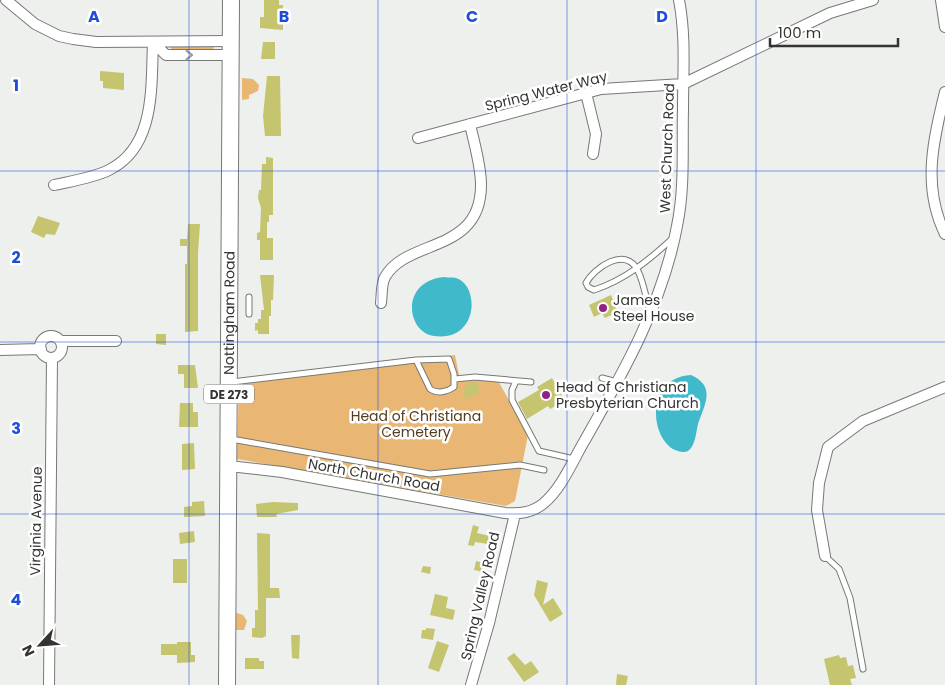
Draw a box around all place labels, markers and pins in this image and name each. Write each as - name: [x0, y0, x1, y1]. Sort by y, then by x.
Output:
- place label: James Steel House: [613, 290, 695, 326]
- marker: James Steel House: [597, 302, 609, 314]
- place label: Head of Christiana Presbyterian Church: [556, 377, 699, 413]
- marker: Head of Christiana Presbyterian Church: [540, 389, 552, 401]

